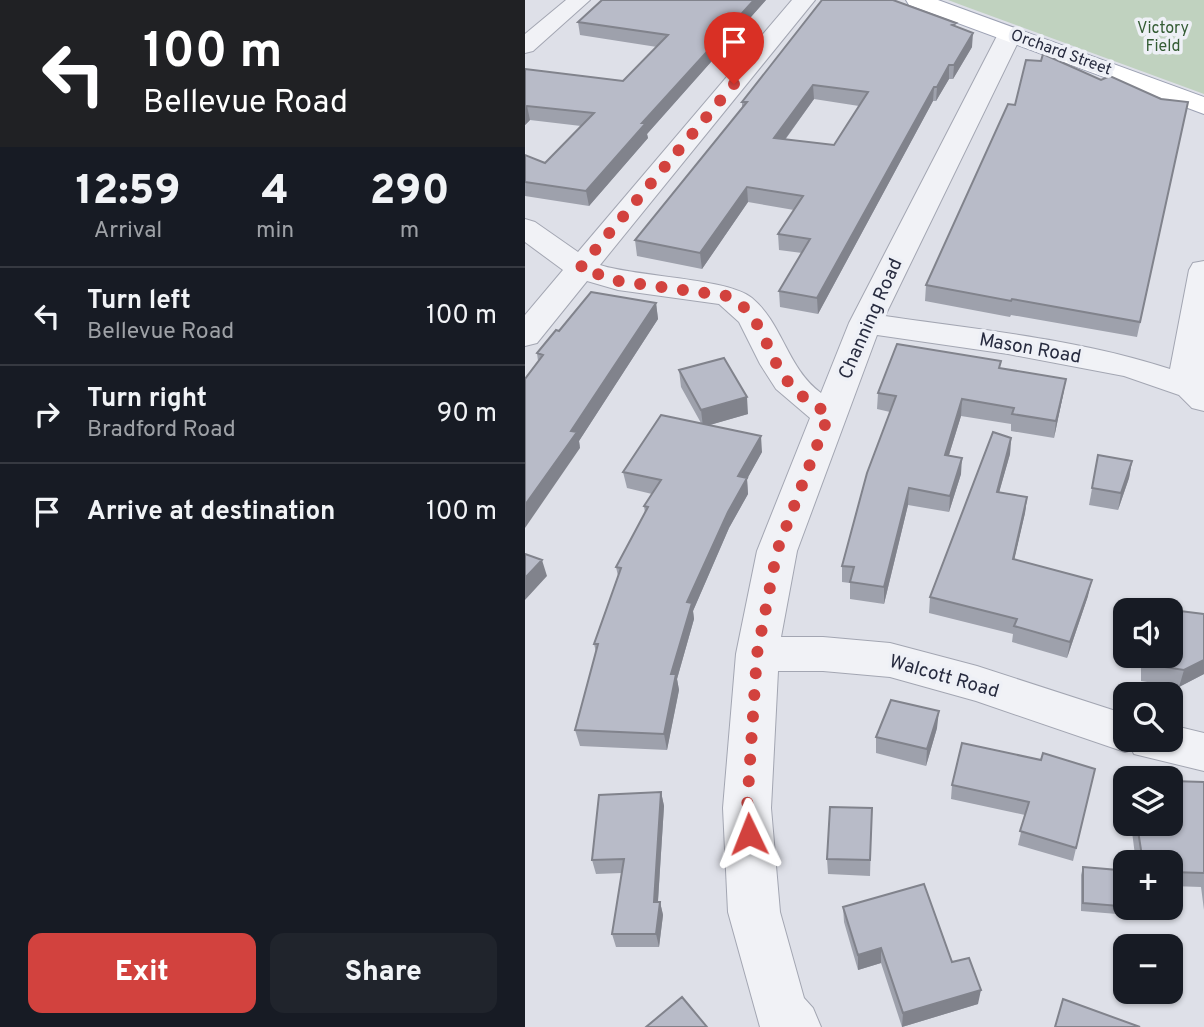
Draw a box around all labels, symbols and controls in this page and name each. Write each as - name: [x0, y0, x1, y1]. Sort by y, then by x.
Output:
- pin: [704, 12.0, 764, 84]
- park label: Victory Field: [1137, 19, 1189, 57]
- text: 100 m: [143, 23, 282, 85]
- icon: arrive: [715, 23, 753, 61]
- street label: Orchard Street: [1008, 25, 1114, 81]
- icon: left: [28, 28, 119, 119]
- text: Bellevue Road: [143, 84, 348, 124]
- text: 12:59: [75, 166, 180, 219]
- text: 4: [261, 166, 289, 219]
- text: 290: [370, 166, 450, 219]
- text: Arrival: [94, 217, 162, 246]
- text: min: [256, 217, 294, 246]
- text: m: [400, 217, 419, 246]
- street label: Channing Road: [834, 255, 908, 383]
- text: Turn left: [87, 285, 191, 318]
- icon: left: [28, 297, 66, 335]
- text: 100 m: [426, 300, 497, 333]
- text: Bellevue Road: [87, 318, 234, 347]
- street label: Mason Road: [977, 328, 1083, 370]
- text: Turn right: [87, 383, 207, 416]
- icon: right: [28, 395, 66, 433]
- text: 90 m: [437, 398, 497, 431]
- text: Bradford Road: [87, 416, 236, 445]
- icon: arrive: [28, 493, 66, 531]
- text: Arrive at destination: [87, 496, 335, 529]
- text: 100 m: [426, 496, 497, 529]
- map controls: [1113, 598, 1183, 1004]
- button: sound: [1113, 598, 1183, 668]
- street label: Walcott Road: [886, 650, 1002, 704]
- button: search: [1113, 682, 1183, 752]
- button: layers: [1113, 766, 1183, 836]
- position arrow: [712, 797, 786, 871]
- button: +: [1113, 850, 1183, 920]
- button: Exit: [28, 933, 256, 1013]
- button: Share: [270, 933, 497, 1013]
- button: −: [1113, 934, 1183, 1004]

